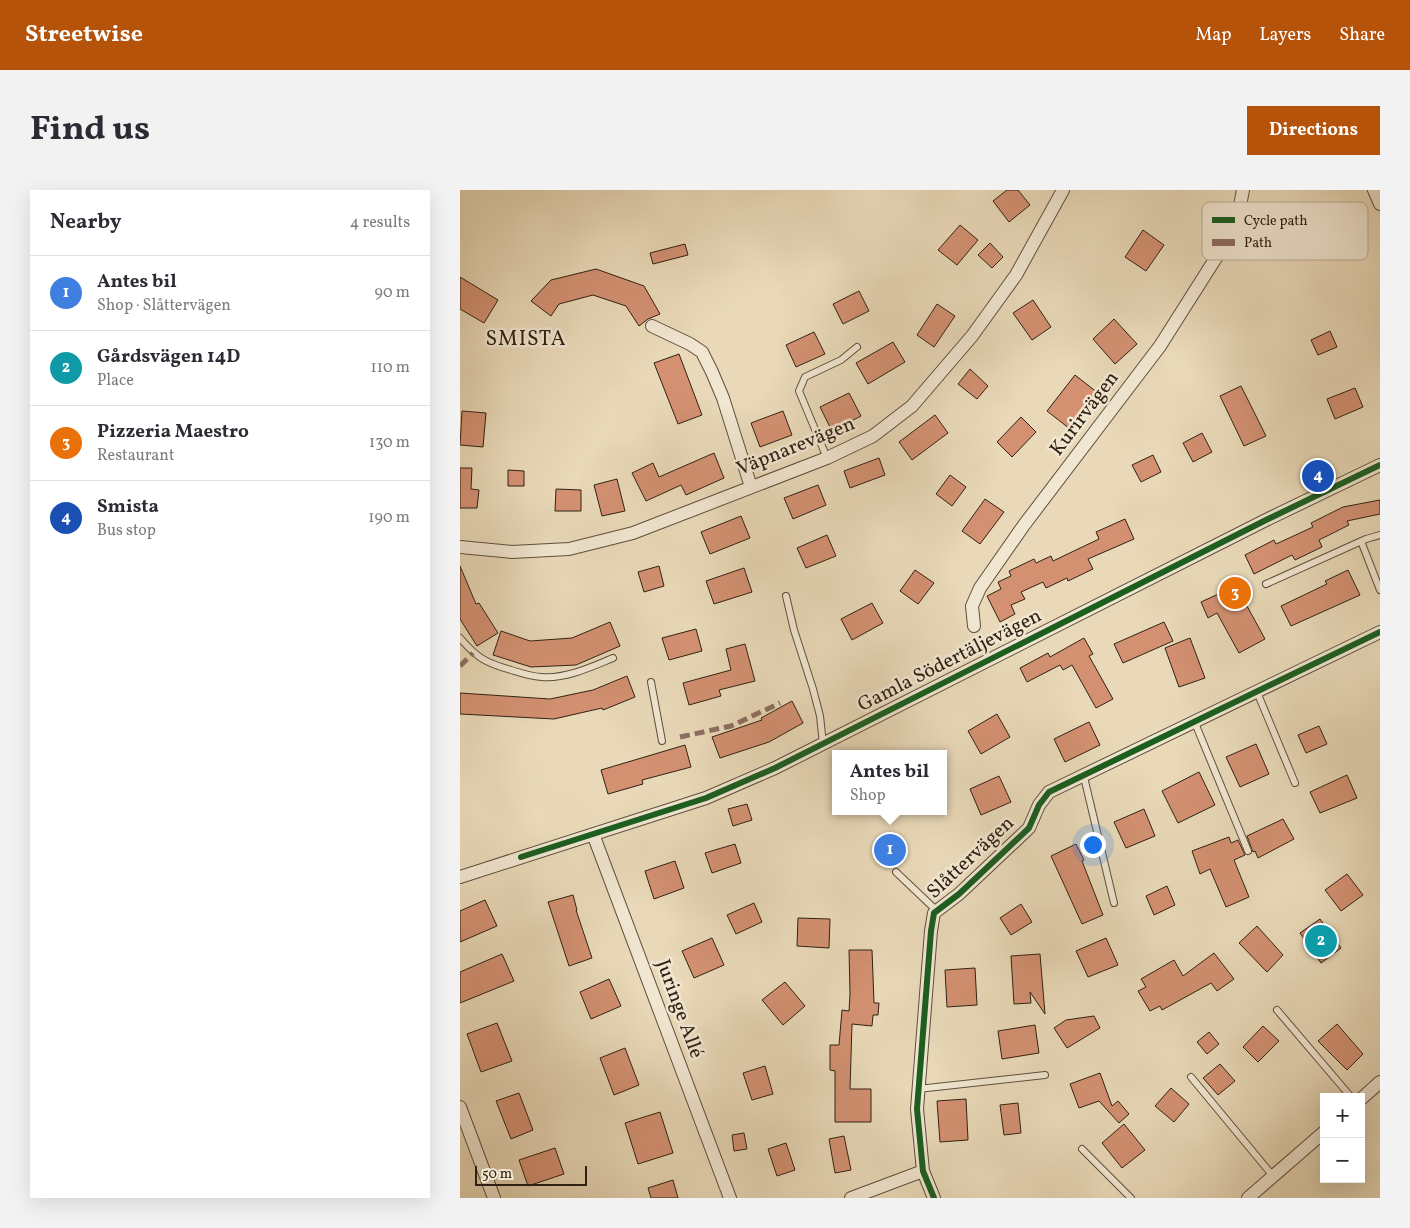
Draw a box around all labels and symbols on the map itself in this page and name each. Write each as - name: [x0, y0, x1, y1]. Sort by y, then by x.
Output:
- legend: [1202, 202, 1368, 260]
- text: Cycle path: [1244, 212, 1308, 231]
- text: Path: [1244, 234, 1272, 253]
- district label: SMISTA: [486, 325, 566, 354]
- street label: Kurirvägen: [1044, 366, 1126, 462]
- street label: Väpnarevägen: [733, 410, 859, 483]
- pin: 4: [1302, 457, 1334, 495]
- pin: 3: [1219, 574, 1251, 612]
- street label: Gamla Södertäljevägen: [853, 602, 1047, 720]
- street label: Slåttervägen: [921, 810, 1021, 906]
- pin: 1: [874, 831, 906, 869]
- your location: [1080, 832, 1106, 858]
- pin: 2: [1305, 922, 1337, 960]
- street label: Juringe Allé: [648, 956, 710, 1062]
- scale bar: [475, 1163, 588, 1186]

